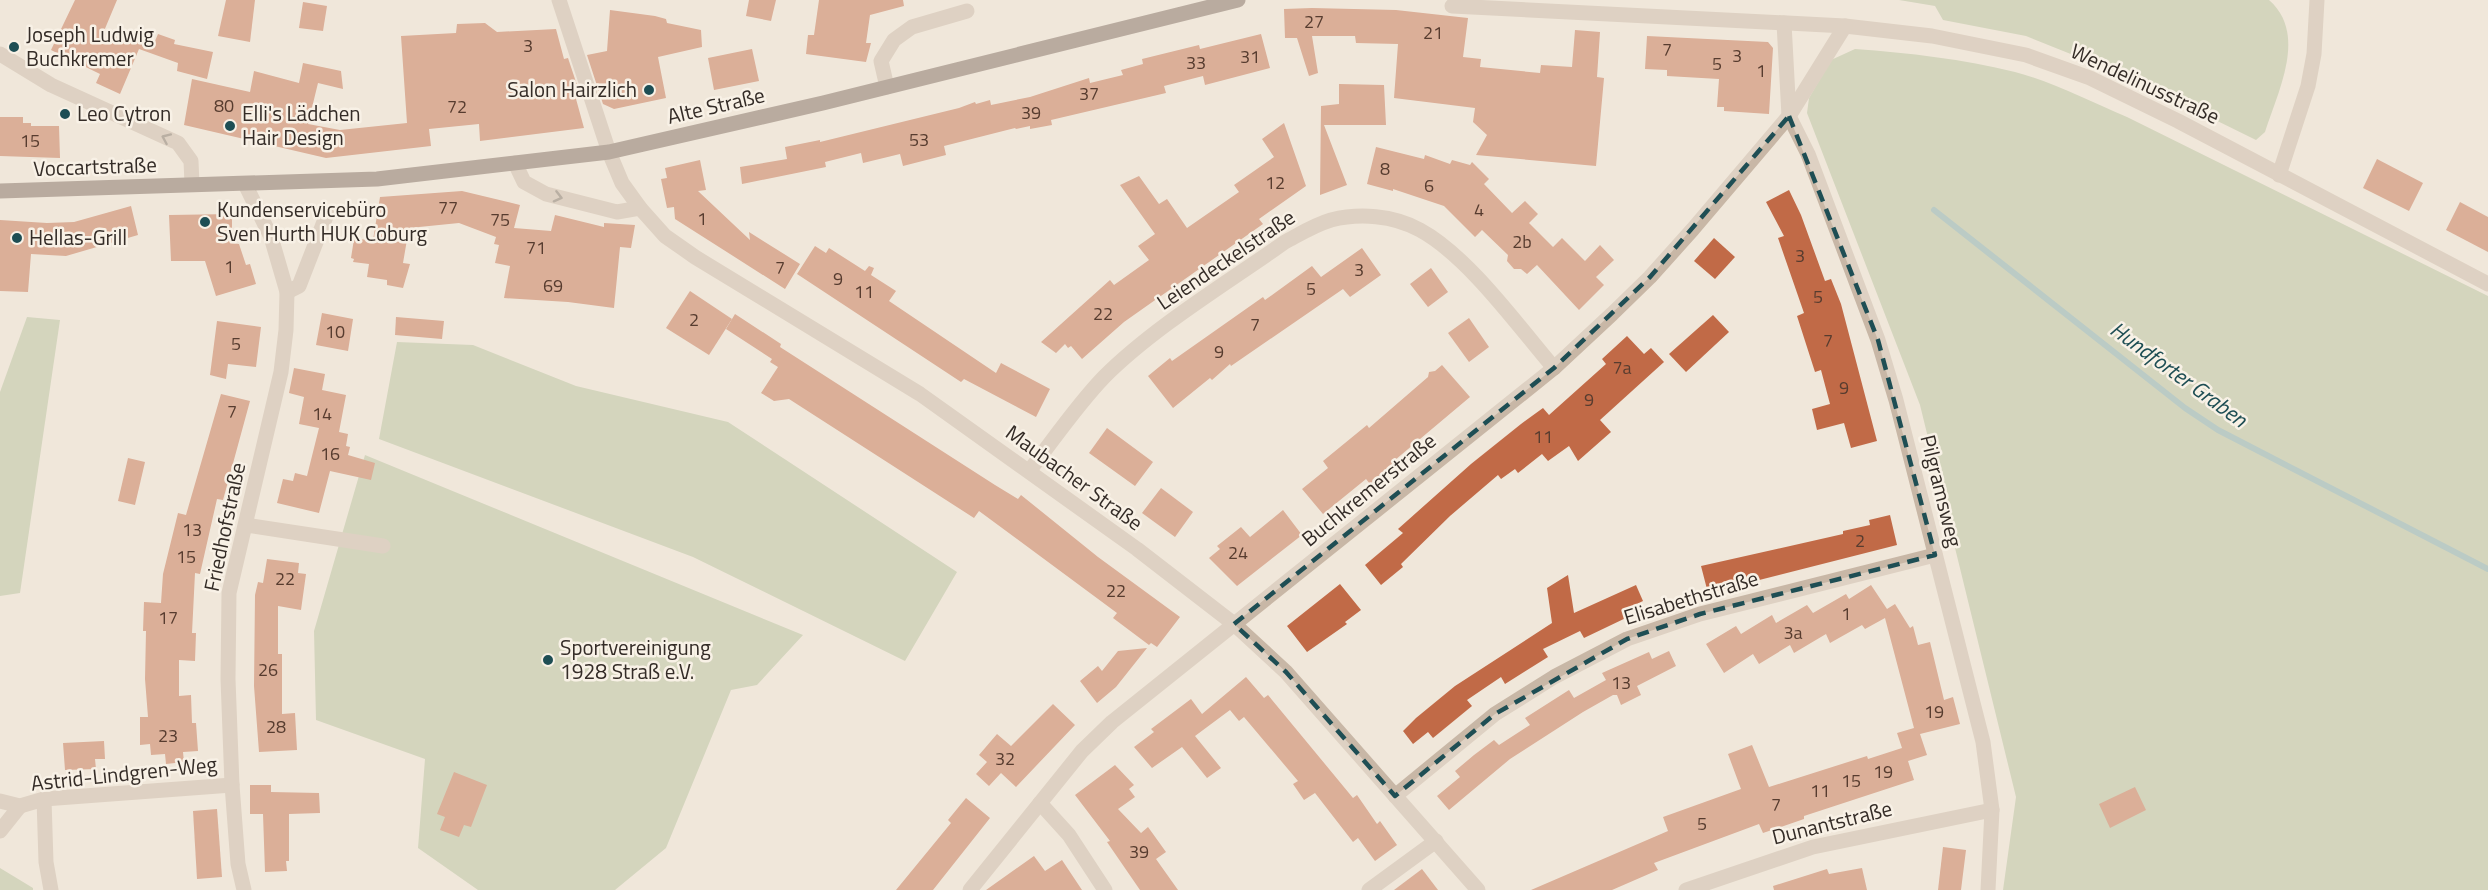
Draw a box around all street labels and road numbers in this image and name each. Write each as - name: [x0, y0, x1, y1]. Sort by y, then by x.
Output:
- street label: Wendelinusstraße: [2066, 35, 2225, 132]
- street label: Alte Straße: [664, 78, 768, 132]
- street label: Voccartstraße: [33, 148, 157, 184]
- street label: Leiendeckelstraße: [1150, 201, 1301, 317]
- street label: Maubacher Straße: [999, 416, 1150, 538]
- street label: Buchkremerstraße: [1294, 425, 1443, 554]
- street label: Pilgramsweg: [1913, 431, 1971, 551]
- street label: Friedhofstraße: [195, 459, 253, 594]
- street label: Elisabethstraße: [1619, 561, 1762, 633]
- street label: Astrid-Lindgren-Weg: [29, 747, 219, 799]
- street label: Dunantstraße: [1768, 792, 1895, 852]

